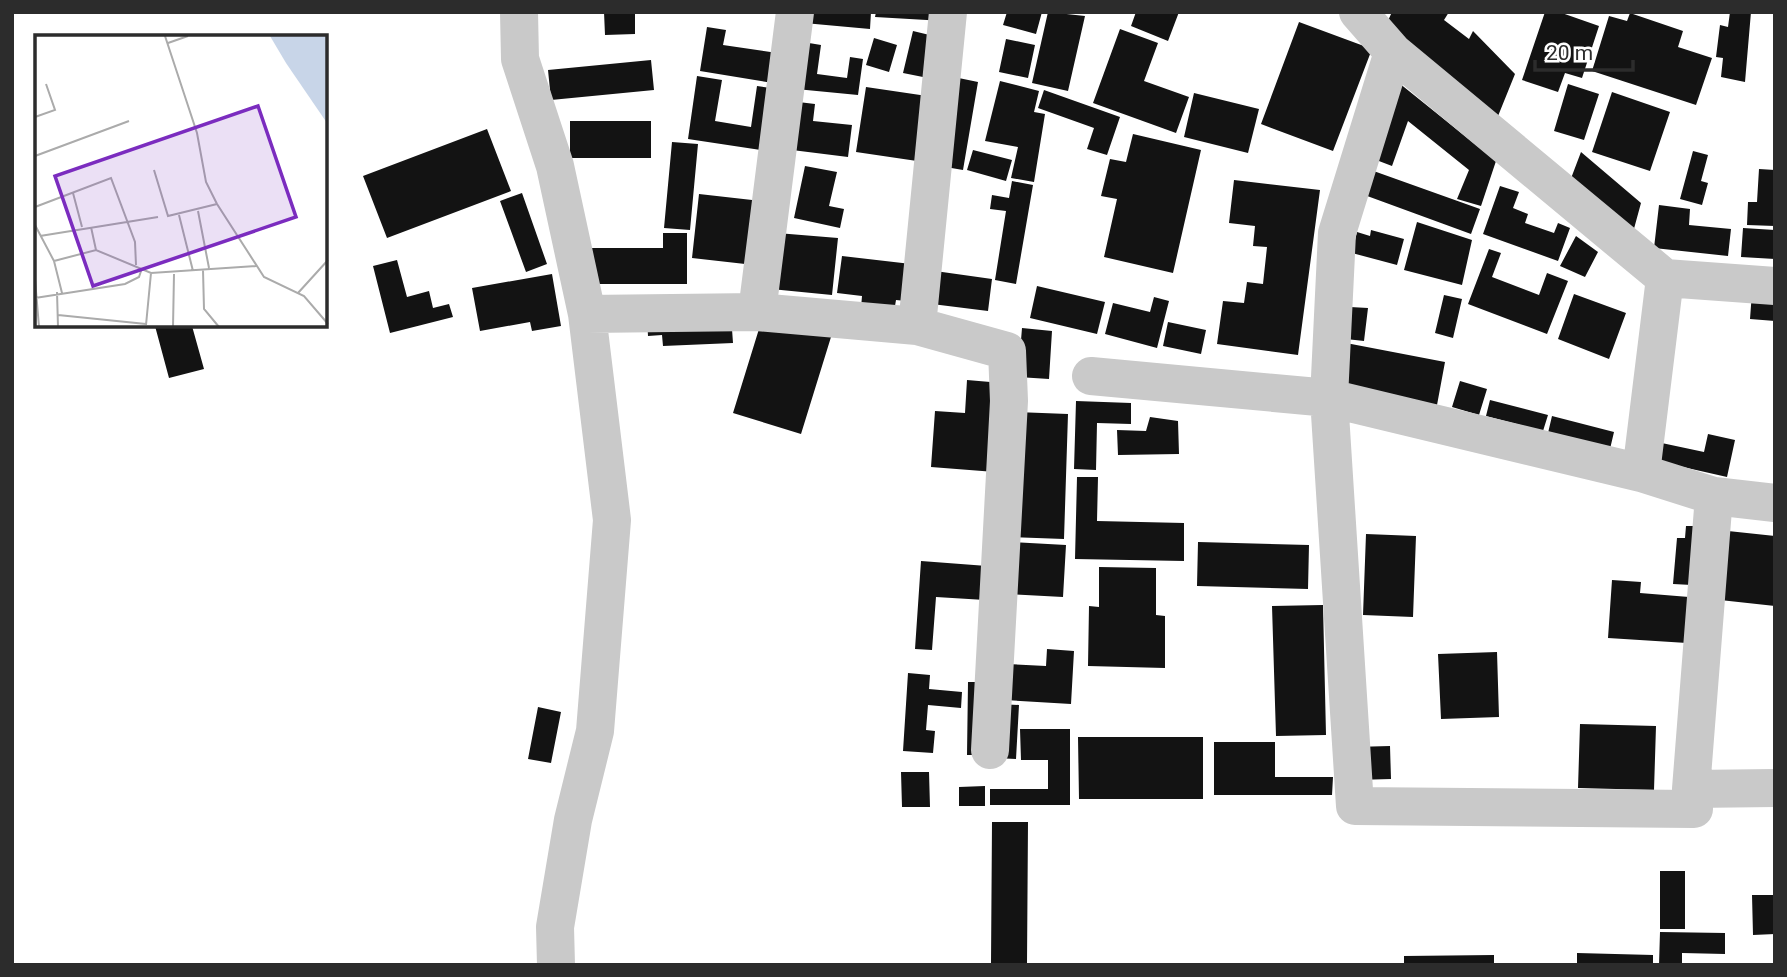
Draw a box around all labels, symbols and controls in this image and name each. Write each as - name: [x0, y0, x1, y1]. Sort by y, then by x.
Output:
- scale bar: [1535, 28, 1633, 72]
- inset map: [35, 35, 327, 327]
- text: 20 m: [1546, 41, 1593, 65]

